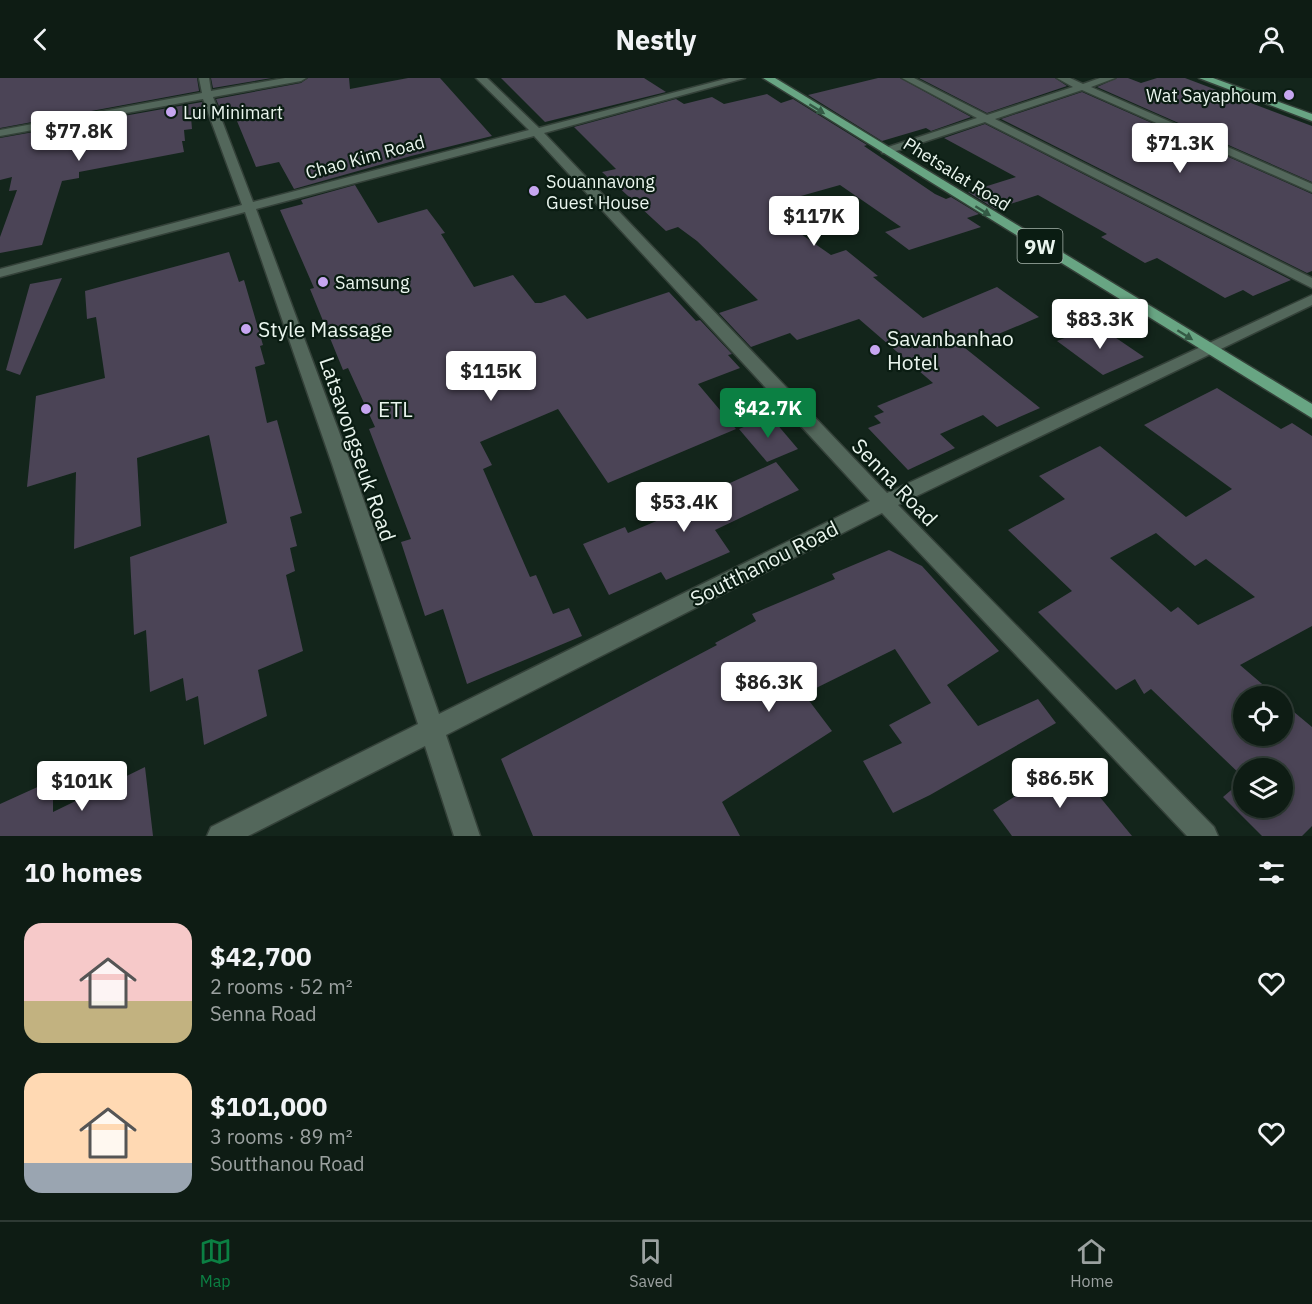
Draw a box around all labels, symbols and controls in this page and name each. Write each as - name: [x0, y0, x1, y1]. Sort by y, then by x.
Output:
- text: Nestly: [616, 22, 696, 57]
- icon: back: [24, 23, 57, 56]
- icon: person: [1255, 23, 1288, 56]
- place label: Wat Sayaphoum: [1146, 84, 1277, 107]
- marker: Wat Sayaphoum: [1282, 88, 1296, 102]
- place label: Lui Minimart: [183, 101, 283, 124]
- one-way arrow: [809, 103, 825, 114]
- marker: Lui Minimart: [164, 105, 178, 119]
- pin: $77.8K: [30, 111, 128, 162]
- text: $77.8K: [45, 117, 113, 144]
- pin: $71.3K: [1131, 123, 1229, 174]
- text: $71.3K: [1146, 129, 1214, 156]
- street label: Chao Kim Road: [303, 130, 427, 184]
- street label: Phetsalat Road: [899, 132, 1015, 216]
- place label: Souannavong Guest House: [546, 170, 655, 214]
- marker: Souannavong Guest House: [527, 184, 541, 198]
- pin: $117K: [772, 196, 856, 247]
- text: $117K: [783, 202, 845, 229]
- one-way arrow: [975, 206, 991, 217]
- road number: 9W: [1018, 229, 1062, 263]
- place label: Samsung: [335, 271, 410, 294]
- marker: Samsung: [316, 275, 330, 289]
- pin: $83.3K: [1051, 299, 1149, 350]
- text: $83.3K: [1066, 305, 1134, 332]
- place label: Style Massage: [258, 315, 393, 343]
- marker: Style Massage: [239, 322, 253, 336]
- place label: Savanbanhao Hotel: [887, 324, 1014, 376]
- one-way arrow: [1177, 330, 1193, 341]
- marker: Savanbanhao Hotel: [868, 343, 882, 357]
- pin: $115K: [449, 351, 533, 402]
- street label: Latsavongseuk Road: [313, 353, 403, 545]
- text: $115K: [460, 357, 522, 384]
- pin: $42.7K: [719, 388, 817, 439]
- text: $42.7K: [734, 394, 802, 421]
- place label: ETL: [378, 395, 413, 423]
- marker: ETL: [359, 402, 373, 416]
- street label: Senna Road: [846, 432, 944, 532]
- pin: $53.4K: [635, 482, 733, 533]
- text: $53.4K: [650, 488, 718, 515]
- street label: Soutthanou Road: [685, 514, 843, 612]
- pin: $86.3K: [720, 662, 818, 713]
- text: $86.3K: [735, 668, 803, 695]
- map controls: [1233, 686, 1293, 818]
- button: locate: [1233, 686, 1293, 746]
- pin: $86.5K: [1011, 758, 1109, 809]
- button: layers: [1233, 758, 1293, 818]
- pin: $101K: [40, 761, 124, 812]
- text: $86.5K: [1026, 764, 1094, 791]
- text: $101K: [51, 767, 113, 794]
- text: 10 homes: [24, 855, 142, 889]
- icon: filters: [1255, 856, 1288, 889]
- text: $42,700: [210, 939, 312, 973]
- icon: home: [72, 947, 144, 1019]
- icon: heart: [1255, 967, 1288, 1000]
- text: 2 rooms · 52 m²: [210, 973, 353, 1000]
- text: Senna Road: [210, 1000, 317, 1027]
- text: $101,000: [210, 1089, 327, 1123]
- icon: home: [72, 1097, 144, 1169]
- icon: heart: [1255, 1117, 1288, 1150]
- text: 3 rooms · 89 m²: [210, 1123, 353, 1150]
- text: Soutthanou Road: [210, 1150, 365, 1177]
- tab: Map: [199, 1235, 232, 1291]
- tab: Saved: [629, 1235, 673, 1291]
- tab: Home: [1070, 1235, 1113, 1291]

